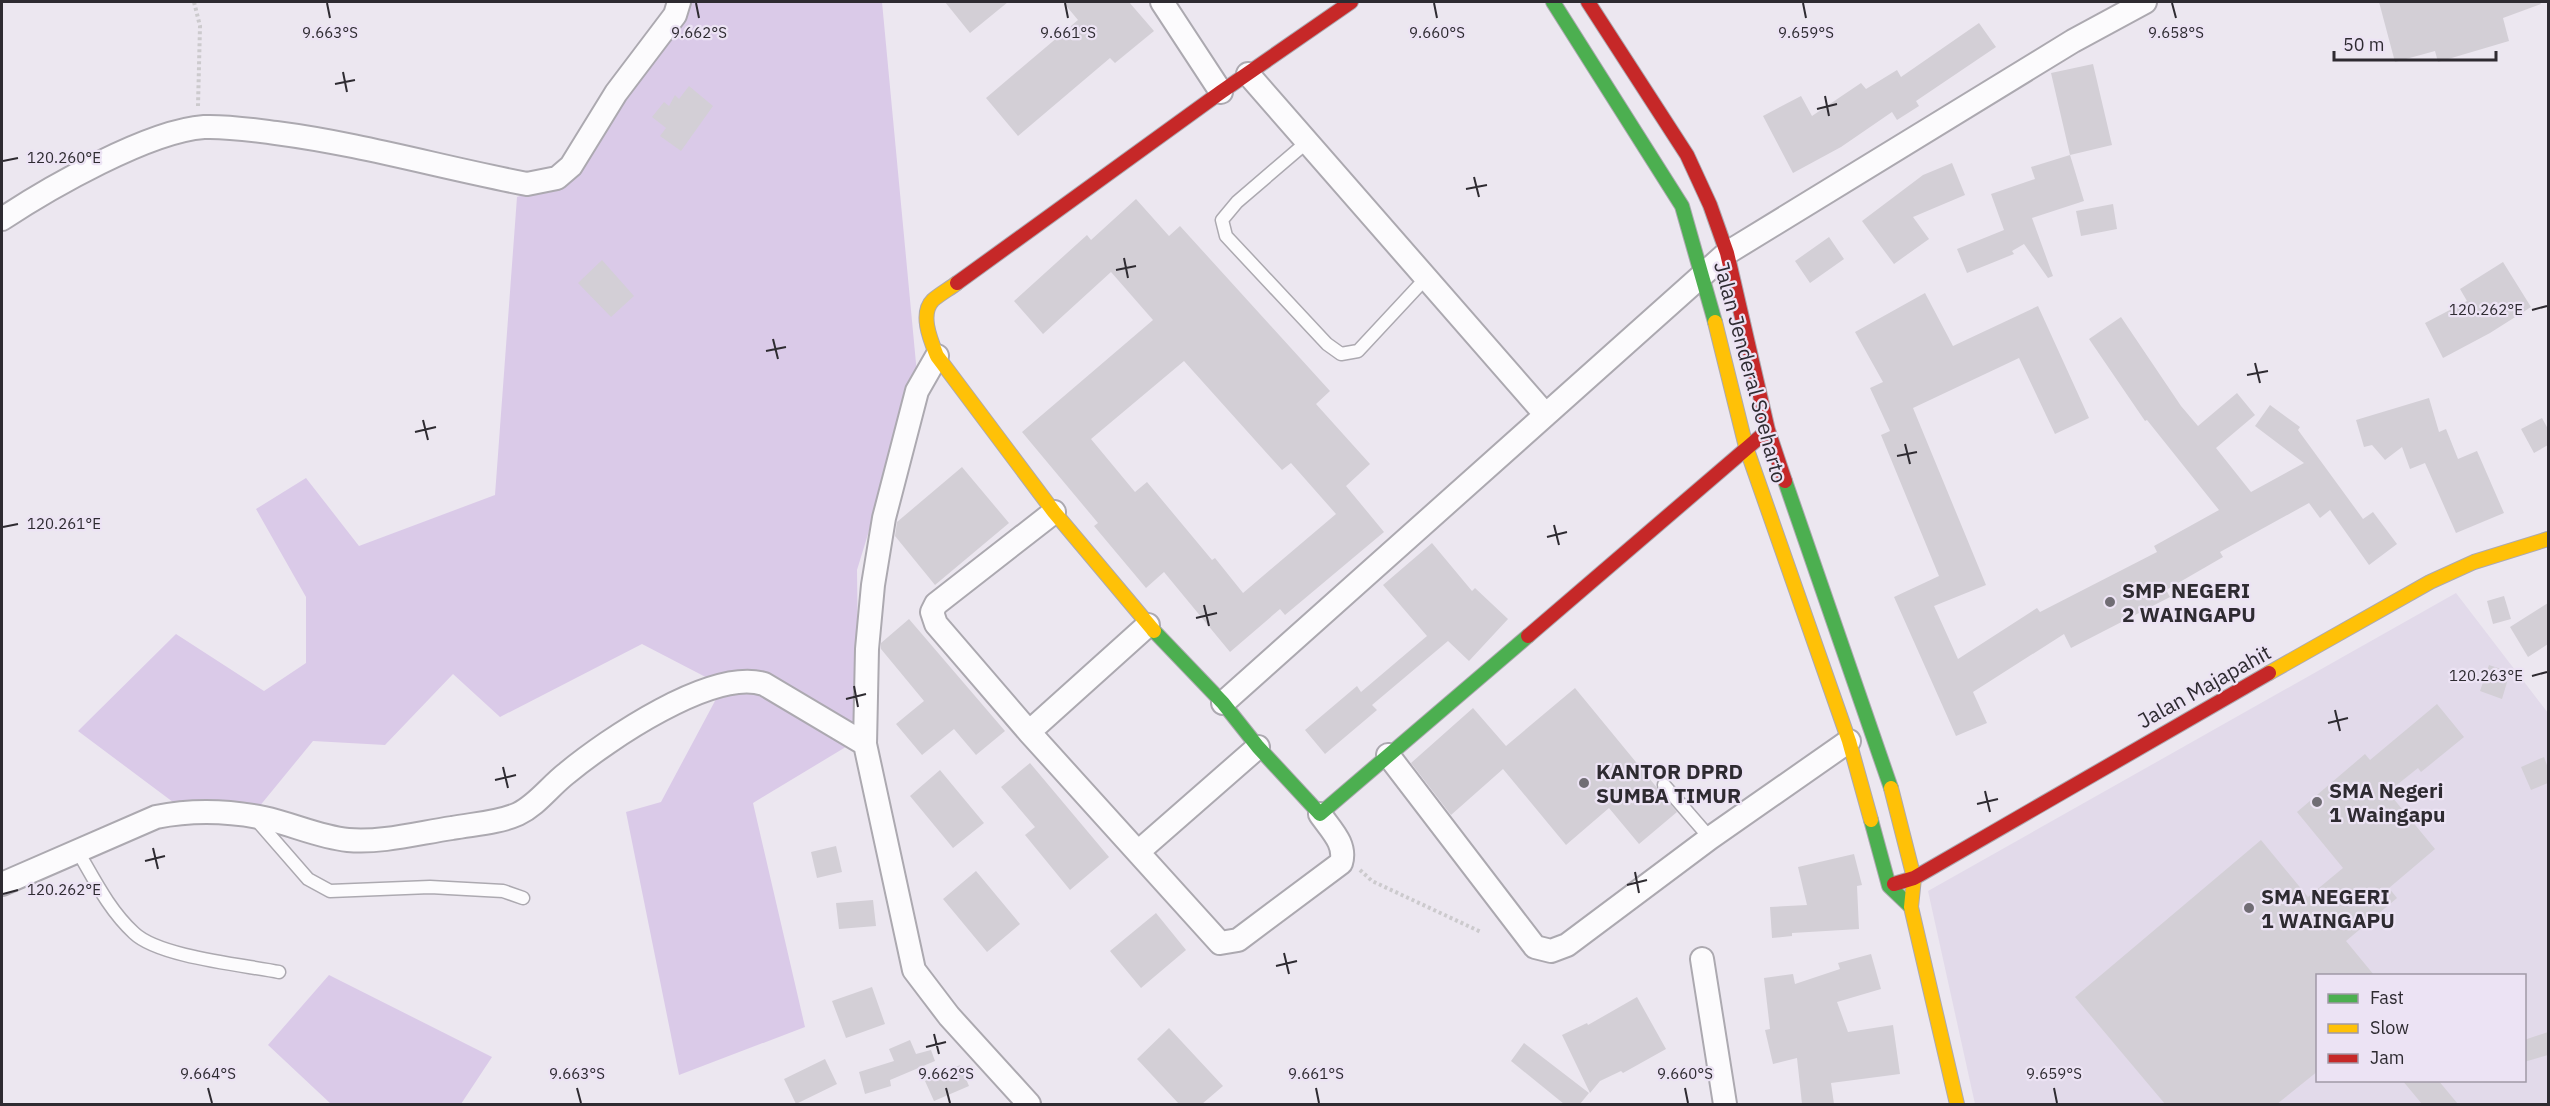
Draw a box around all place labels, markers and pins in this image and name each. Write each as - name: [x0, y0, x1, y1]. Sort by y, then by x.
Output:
- place label: SMP NEGERI 2 WAINGAPU: [2122, 576, 2256, 628]
- marker: SMP NEGERI 2 WAINGAPU: [2103, 595, 2117, 609]
- place label: KANTOR DPRD SUMBA TIMUR: [1596, 757, 1743, 809]
- marker: KANTOR DPRD SUMBA TIMUR: [1577, 776, 1591, 790]
- place label: SMA Negeri 1 Waingapu: [2329, 776, 2446, 828]
- marker: SMA Negeri 1 Waingapu: [2310, 795, 2324, 809]
- place label: SMA NEGERI 1 WAINGAPU: [2261, 882, 2395, 934]
- marker: SMA NEGERI 1 WAINGAPU: [2242, 901, 2256, 915]

